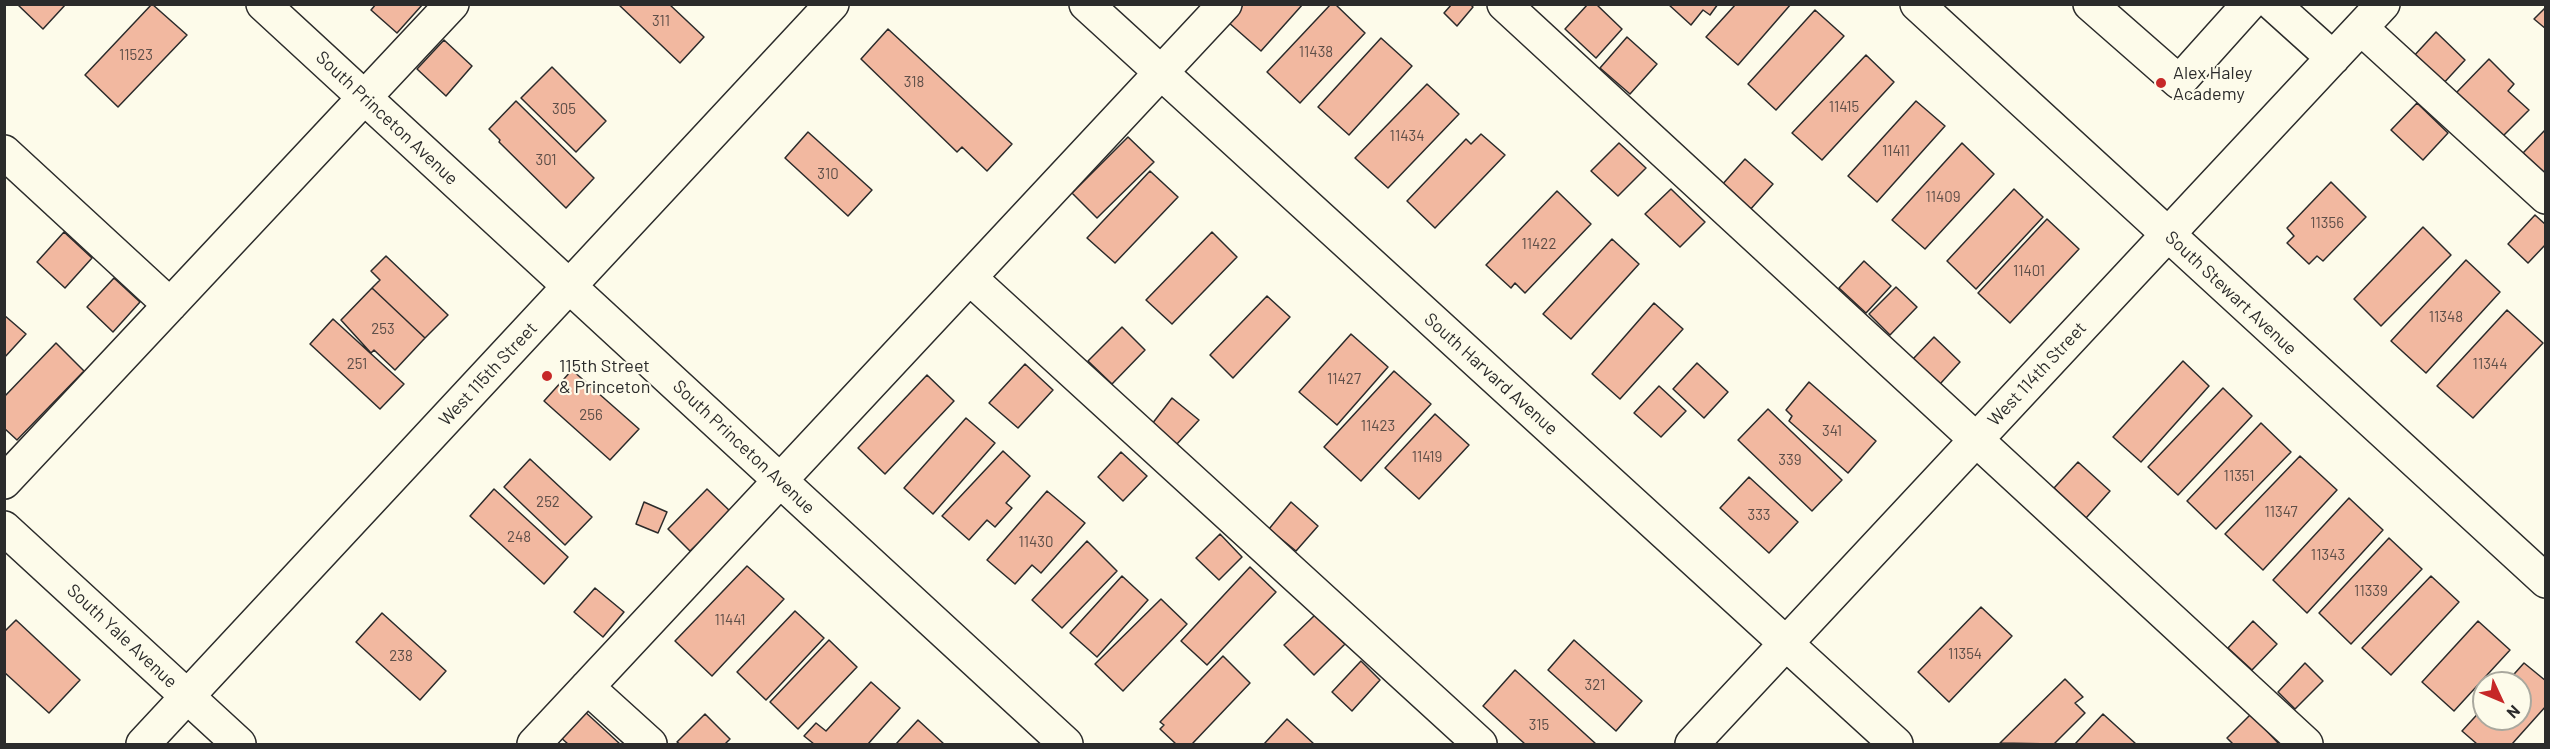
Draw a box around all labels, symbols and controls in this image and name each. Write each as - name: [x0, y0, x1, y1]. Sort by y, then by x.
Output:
- house number: 311: [652, 12, 670, 30]
- house number: 11438: [1299, 43, 1333, 61]
- house number: 11523: [119, 46, 153, 64]
- street label: South Princeton Avenue: [311, 46, 463, 190]
- place label: Alex Haley Academy: [2173, 62, 2252, 104]
- house number: 318: [904, 73, 924, 91]
- marker: Alex Haley Academy: [2154, 76, 2168, 90]
- house number: 11415: [1829, 98, 1859, 116]
- house number: 305: [552, 100, 576, 118]
- house number: 11434: [1390, 127, 1424, 145]
- house number: 11411: [1882, 142, 1910, 160]
- house number: 301: [535, 151, 557, 169]
- house number: 310: [817, 165, 839, 183]
- house number: 11409: [1925, 188, 1961, 206]
- house number: 11356: [2310, 214, 2344, 232]
- street label: South Stewart Avenue: [2161, 226, 2301, 360]
- house number: 11422: [1522, 235, 1556, 253]
- house number: 11401: [2013, 262, 2045, 280]
- street label: South Harvard Avenue: [1420, 308, 1562, 440]
- house number: 11348: [2429, 308, 2463, 326]
- street label: West 114th Street: [1983, 317, 2091, 431]
- street label: West 115th Street: [434, 318, 542, 430]
- house number: 253: [371, 320, 395, 338]
- house number: 251: [347, 355, 367, 373]
- place label: 115th Street & Princeton: [559, 355, 650, 398]
- house number: 11344: [2473, 355, 2507, 373]
- marker: 115th Street & Princeton: [540, 369, 554, 383]
- house number: 11427: [1327, 370, 1361, 388]
- street label: South Princeton Avenue: [668, 375, 820, 519]
- house number: 256: [579, 406, 603, 424]
- house number: 11423: [1361, 417, 1395, 435]
- house number: 341: [1822, 422, 1842, 440]
- house number: 11419: [1412, 448, 1442, 466]
- house number: 339: [1778, 451, 1802, 469]
- house number: 11351: [2224, 467, 2254, 485]
- house number: 252: [536, 493, 560, 511]
- house number: 11347: [2264, 503, 2298, 521]
- house number: 333: [1747, 506, 1771, 524]
- house number: 248: [507, 528, 531, 546]
- house number: 11430: [1018, 533, 1054, 551]
- house number: 11343: [2311, 546, 2345, 564]
- street label: South Yale Avenue: [62, 579, 182, 693]
- house number: 11339: [2354, 582, 2388, 600]
- house number: 11441: [715, 611, 745, 629]
- house number: 11354: [1948, 645, 1982, 663]
- house number: 238: [389, 647, 413, 665]
- north arrow: [2472, 671, 2532, 731]
- house number: 321: [1585, 676, 1605, 694]
- text: N: [2503, 702, 2524, 723]
- house number: 315: [1529, 716, 1549, 734]

